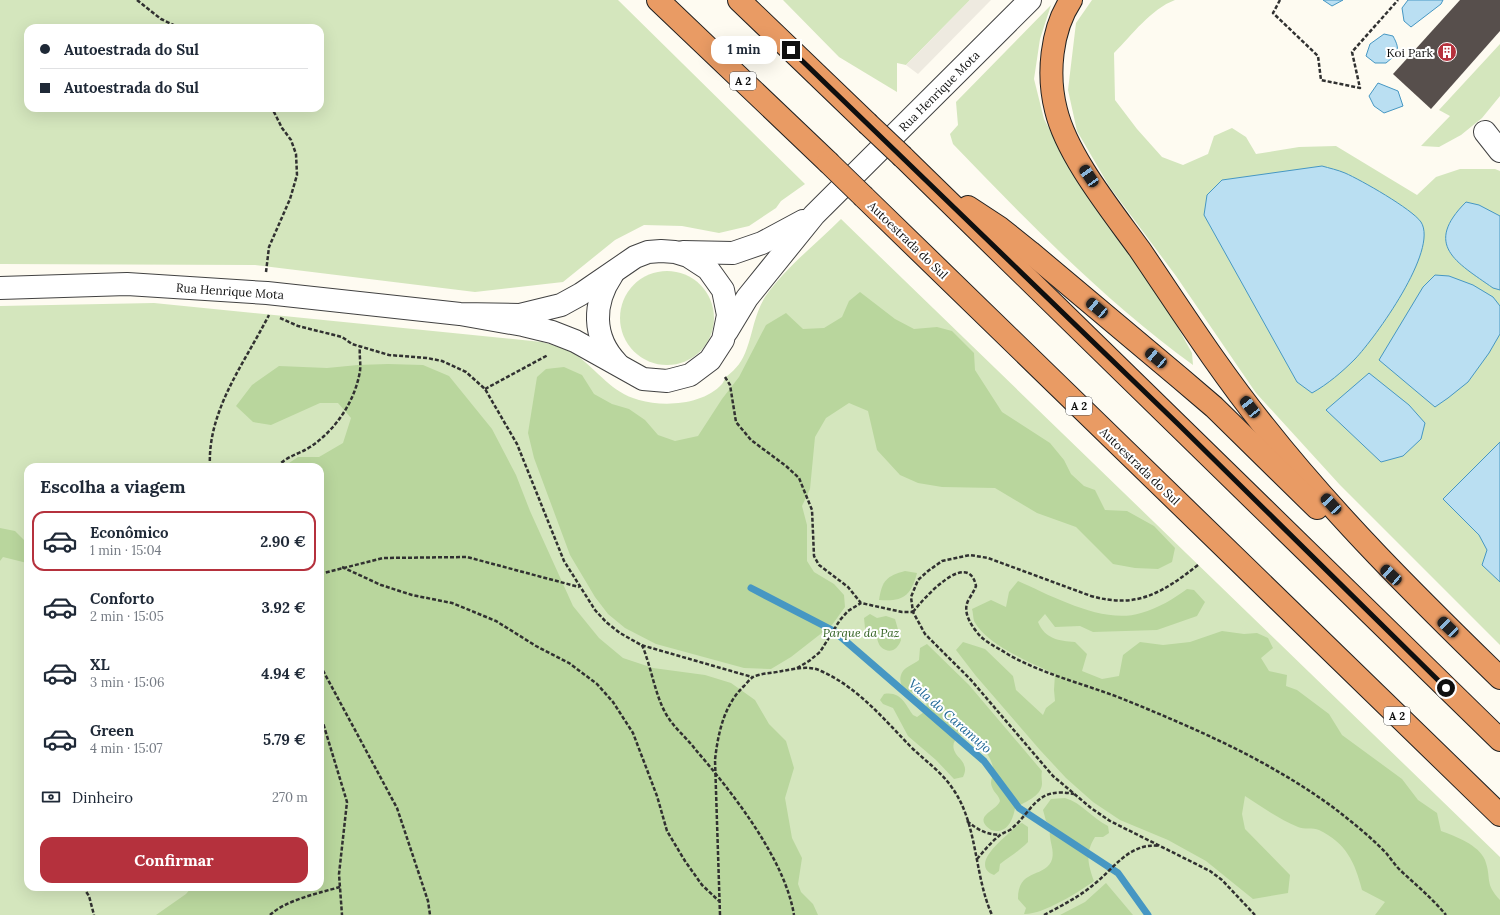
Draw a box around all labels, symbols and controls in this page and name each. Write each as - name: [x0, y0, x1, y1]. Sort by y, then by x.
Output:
- callout: 1 min: [711, 36, 777, 64]
- text: Autoestrada do Sul: [64, 40, 199, 59]
- text: 1 min: [727, 41, 761, 58]
- route end: [782, 41, 800, 59]
- building icon: Koi Park: [1436, 41, 1458, 63]
- place label: Koi Park: [1386, 45, 1434, 60]
- street label: Rua Henrique Mota: [896, 48, 982, 134]
- road number: A 2: [730, 72, 756, 90]
- text: Autoestrada do Sul: [64, 78, 199, 97]
- car: [1077, 163, 1101, 189]
- street label: Autoestrada do Sul: [864, 197, 951, 282]
- street label: Rua Henrique Mota: [176, 280, 284, 302]
- car: [1084, 296, 1110, 320]
- car: [1143, 346, 1169, 370]
- car: [1238, 394, 1262, 420]
- road number: A 2: [1066, 397, 1092, 415]
- street label: Autoestrada do Sul: [1096, 423, 1183, 508]
- text: Escolha a viagem: [40, 475, 186, 498]
- car: [1318, 491, 1344, 517]
- icon: car: [42, 523, 78, 559]
- text: Econômico: [90, 523, 169, 542]
- text: 2.90 €: [260, 532, 306, 551]
- text: 1 min · 15:04: [90, 542, 162, 559]
- car: [1378, 563, 1404, 587]
- icon: car: [42, 589, 78, 625]
- text: Conforto: [90, 589, 154, 608]
- text: 3.92 €: [261, 598, 306, 617]
- text: 2 min · 15:05: [90, 608, 164, 625]
- car: [1435, 614, 1461, 640]
- park label: Parque da Paz: [823, 625, 900, 640]
- icon: car: [42, 655, 78, 691]
- text: XL: [90, 655, 110, 674]
- text: 4.94 €: [261, 664, 306, 683]
- text: 3 min · 15:06: [90, 674, 165, 691]
- water label: Vala do Caramujo: [905, 675, 995, 757]
- route start: [1437, 679, 1455, 697]
- road number: A 2: [1384, 707, 1410, 725]
- icon: car: [42, 721, 78, 757]
- text: Green: [90, 721, 134, 740]
- text: 5.79 €: [263, 730, 306, 749]
- text: 4 min · 15:07: [90, 740, 163, 757]
- icon: cash: [40, 786, 62, 808]
- text: Dinheiro: [72, 788, 133, 807]
- text: 270 m: [272, 789, 308, 806]
- button: Confirmar: [40, 837, 308, 883]

